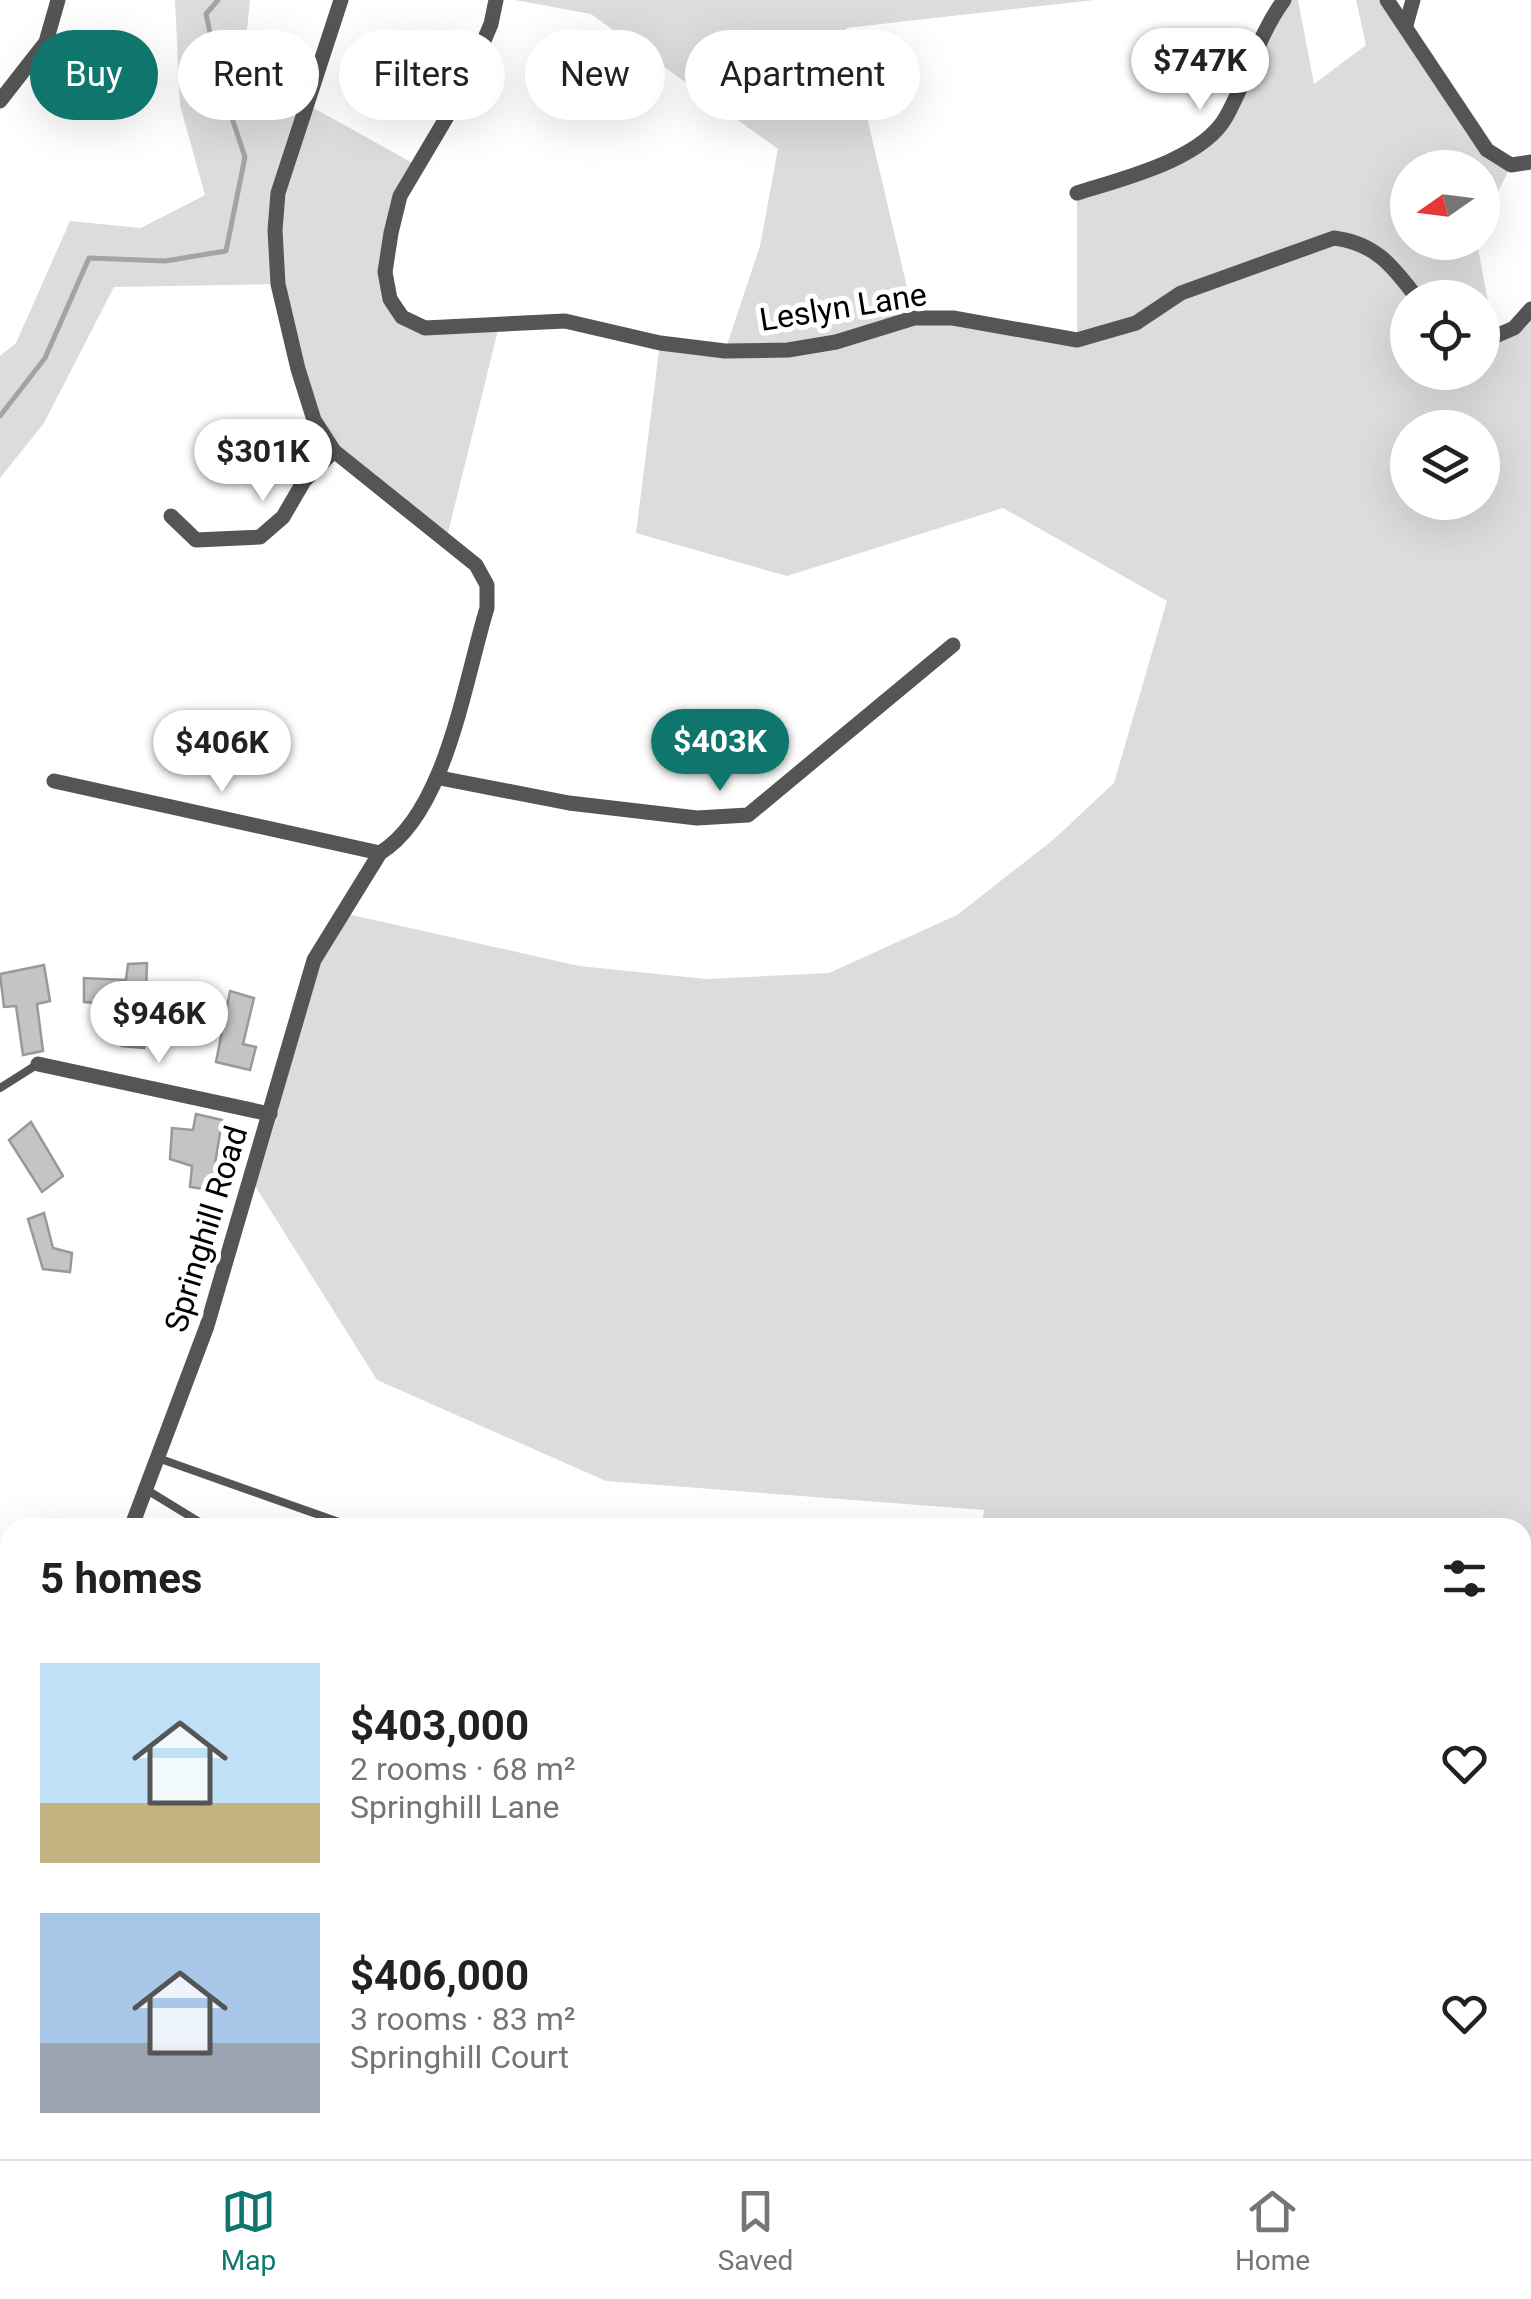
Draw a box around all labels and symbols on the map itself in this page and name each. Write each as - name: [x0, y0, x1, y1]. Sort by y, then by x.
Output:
- pin: $747K: [1130, 28, 1270, 113]
- north arrow: [1390, 150, 1500, 260]
- street label: Leslyn Lane: [757, 275, 929, 339]
- pin: $301K: [193, 419, 333, 504]
- pin: $403K: [650, 709, 790, 794]
- pin: $406K: [152, 710, 292, 795]
- pin: $946K: [89, 981, 229, 1066]
- street label: Springhill Road: [157, 1121, 255, 1337]

